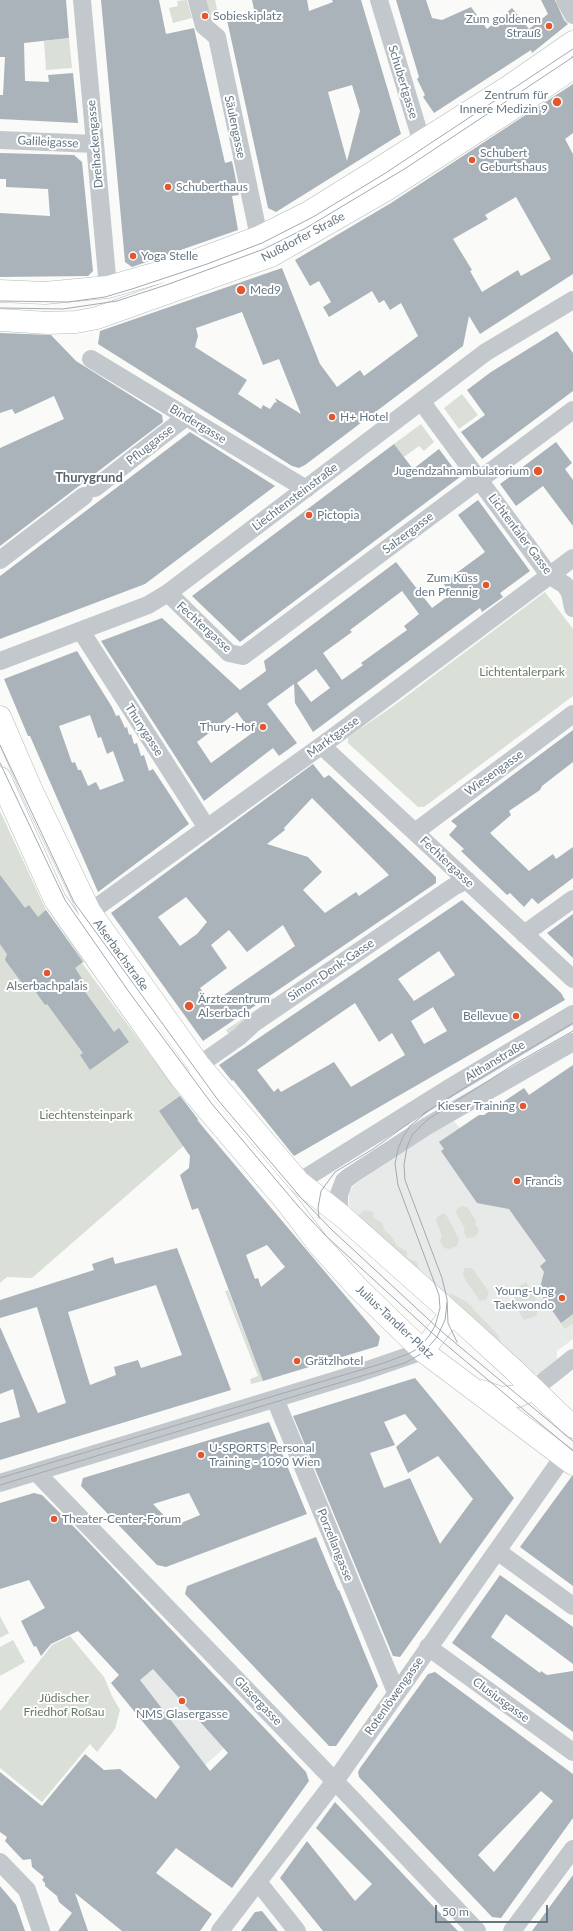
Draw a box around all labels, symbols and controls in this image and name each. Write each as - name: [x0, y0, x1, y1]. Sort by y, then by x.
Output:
- place label: Sobieskiplatz: [213, 9, 282, 23]
- marker: Sobieskiplatz: [200, 11, 210, 21]
- place label: Zum goldenen Strauß: [466, 12, 541, 40]
- marker: Zum goldenen Strauß: [544, 21, 554, 31]
- street label: Schubertgasse: [385, 43, 421, 121]
- place label: Zentrum für Innere Medizin 9: [460, 88, 548, 116]
- street label: Säulengasse: [221, 94, 249, 160]
- marker: Zentrum für Innere Medizin 9: [551, 96, 563, 108]
- street label: Dreihackengasse: [84, 99, 106, 189]
- street label: Galileigasse: [17, 133, 79, 151]
- place label: Schubert Geburtshaus: [480, 146, 547, 174]
- marker: Schubert Geburtshaus: [467, 155, 477, 165]
- place label: Schuberthaus: [176, 180, 248, 194]
- marker: Schuberthaus: [163, 182, 173, 192]
- street label: Nußdorfer Straße: [259, 209, 347, 265]
- place label: Yoga Stelle: [141, 249, 198, 263]
- marker: Yoga Stelle: [128, 251, 138, 261]
- place label: Med9: [250, 283, 281, 297]
- marker: Med9: [235, 284, 247, 296]
- street label: Bindergasse: [167, 401, 229, 447]
- place label: H+ Hotel: [340, 410, 388, 424]
- marker: H+ Hotel: [327, 412, 337, 422]
- street label: Pfluggasse: [123, 422, 177, 468]
- street label: Liechtensteinstraße: [249, 460, 341, 534]
- place label: Jugendzahnambulatorium: [394, 464, 529, 478]
- marker: Jugendzahnambulatorium: [532, 465, 544, 477]
- district label: Thurygrund: [55, 470, 123, 486]
- street label: Lichtentaler Gasse: [485, 491, 555, 577]
- place label: Pictopia: [317, 508, 359, 522]
- street label: Salzergasse: [380, 509, 436, 557]
- marker: Pictopia: [304, 510, 314, 520]
- place label: Zum Küss den Pfennig: [415, 571, 478, 599]
- marker: Zum Küss den Pfennig: [481, 580, 491, 590]
- street label: Fechtergasse: [174, 599, 234, 655]
- park label: Lichtentalerpark: [479, 665, 565, 679]
- street label: Thurygasse: [122, 701, 166, 759]
- street label: Marktgasse: [304, 713, 362, 761]
- place label: Thury-Hof: [200, 720, 255, 734]
- marker: Thury-Hof: [258, 722, 268, 732]
- street label: Wiesengasse: [462, 747, 526, 799]
- street label: Fechtergasse: [417, 833, 477, 891]
- street label: Alserbachstraße: [90, 916, 152, 994]
- street label: Simon-Denk-Gasse: [285, 936, 377, 1004]
- marker: Alserbachpalais: [42, 968, 52, 978]
- place label: Alserbachpalais: [6, 979, 88, 993]
- place label: Ärztezentrum Alserbach: [198, 992, 270, 1020]
- marker: Ärztezentrum Alserbach: [183, 1000, 195, 1012]
- place label: Bellevue: [463, 1009, 508, 1023]
- marker: Bellevue: [511, 1011, 521, 1021]
- street label: Althanstraße: [462, 1037, 528, 1085]
- place label: Kieser Training: [437, 1099, 515, 1113]
- marker: Kieser Training: [518, 1101, 528, 1111]
- park label: Liechtensteinpark: [39, 1108, 133, 1122]
- place label: Francis: [525, 1174, 562, 1188]
- marker: Francis: [512, 1176, 522, 1186]
- street label: Julius-Tandler-Platz: [353, 1282, 437, 1362]
- place label: Young-Ung Taekwondo: [494, 1284, 554, 1312]
- marker: Young-Ung Taekwondo: [557, 1293, 567, 1303]
- place label: Grätzlhotel: [305, 1354, 363, 1368]
- marker: Grätzlhotel: [292, 1356, 302, 1366]
- place label: U-SPORTS Personal Training - 1090 Wien: [209, 1441, 320, 1469]
- marker: U-SPORTS Personal Training - 1090 Wien: [196, 1450, 206, 1460]
- street label: Porzellangasse: [314, 1507, 356, 1583]
- place label: Theater-Center-Forum: [62, 1512, 181, 1526]
- marker: Theater-Center-Forum: [49, 1514, 59, 1524]
- street label: Rotenlöwengasse: [362, 1654, 426, 1738]
- street label: Glasergasse: [231, 1674, 285, 1728]
- street label: Clusiusgasse: [470, 1675, 532, 1725]
- park label: Jüdischer Friedhof Roßau: [24, 1691, 104, 1719]
- marker: NMS Glasergasse: [177, 1696, 187, 1706]
- place label: NMS Glasergasse: [136, 1707, 228, 1721]
- scale bar: [437, 1897, 550, 1923]
- text: 50 m: [442, 1904, 469, 1919]

